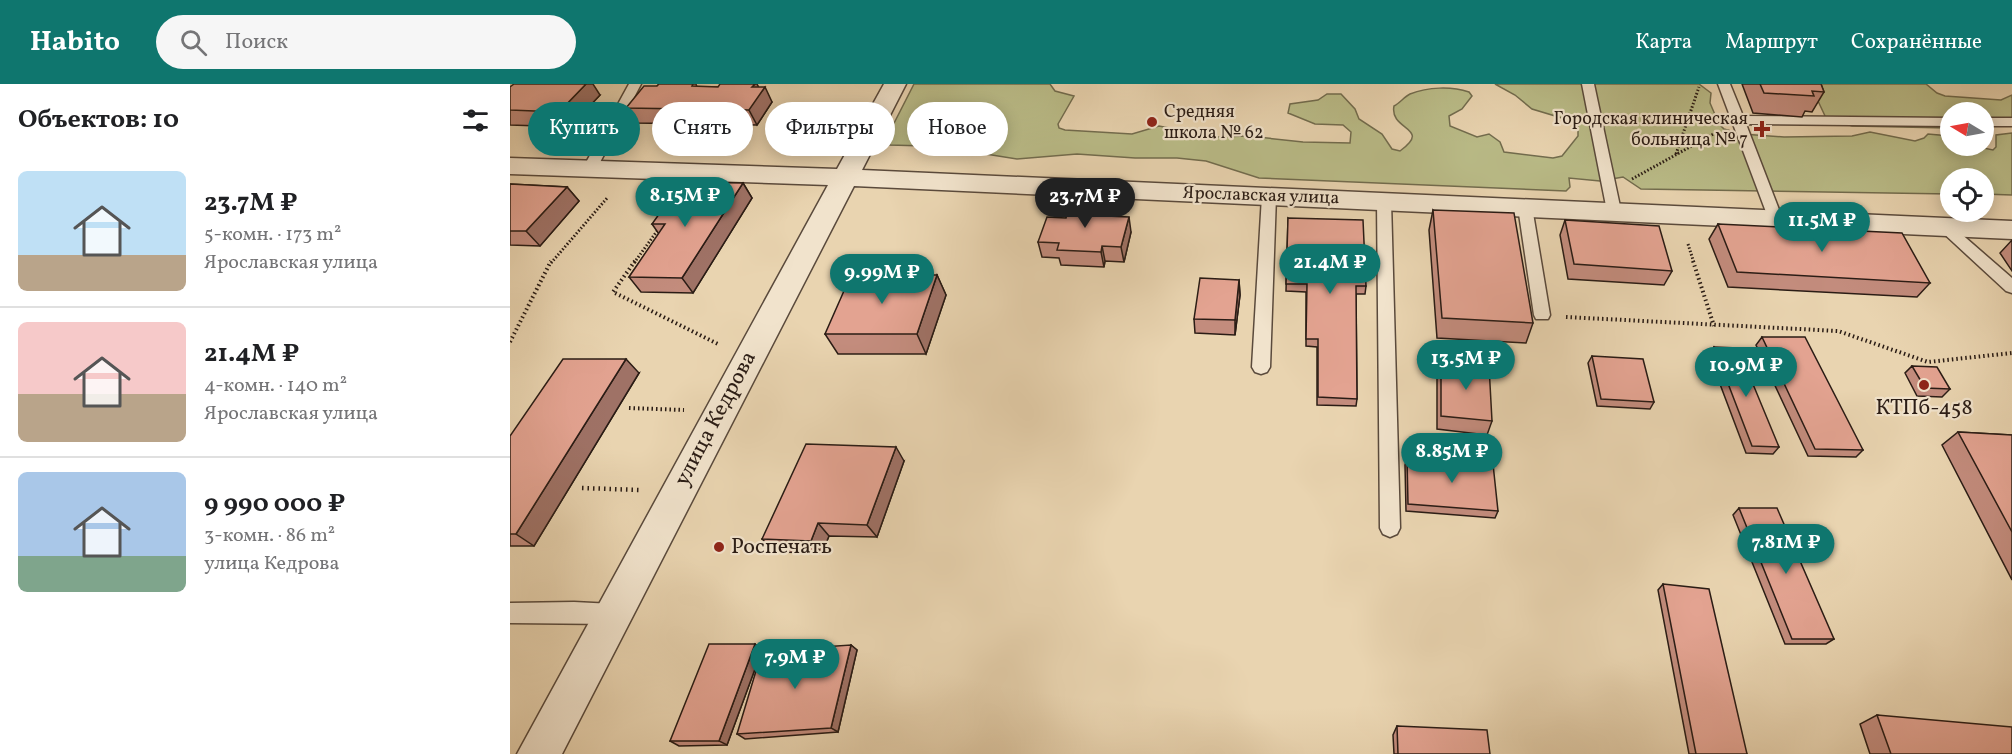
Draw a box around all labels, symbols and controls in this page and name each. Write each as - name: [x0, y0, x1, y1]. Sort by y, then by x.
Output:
- search box: [156, 15, 576, 69]
- text: Habito: [30, 23, 120, 62]
- icon: search: [177, 26, 210, 59]
- text: Поиск: [225, 27, 288, 58]
- text: Карта: [1635, 28, 1692, 57]
- text: Маршрут: [1725, 28, 1818, 57]
- text: Сохранённые: [1851, 28, 1982, 57]
- place label: Средняя школа № 62: [1164, 100, 1264, 146]
- text: Объектов: 10: [18, 102, 179, 138]
- chip: Купить: [528, 102, 640, 156]
- chip: Снять: [652, 102, 753, 156]
- chip: Фильтры: [765, 102, 895, 156]
- chip: Новое: [907, 102, 1008, 156]
- north arrow: [1940, 102, 1994, 156]
- map controls: [1940, 102, 1994, 222]
- icon: filters: [459, 104, 492, 137]
- place label: Городская клиническая больница № 7: [1553, 107, 1748, 153]
- marker: Средняя школа № 62: [1145, 115, 1159, 129]
- marker: Городская клиническая больница № 7: [1753, 120, 1771, 138]
- button: locate: [1940, 168, 1994, 222]
- pin: 8.15M ₽: [630, 177, 740, 228]
- pin: 23.7M ₽: [1030, 178, 1140, 229]
- street label: Ярославская улица: [1182, 181, 1340, 211]
- text: 8.15M ₽: [650, 182, 720, 210]
- text: 23.7M ₽: [1049, 183, 1121, 211]
- text: 23.7M ₽: [204, 185, 298, 221]
- icon: home: [66, 195, 138, 267]
- pin: 11.5M ₽: [1767, 202, 1877, 253]
- text: 11.5M ₽: [1788, 207, 1856, 235]
- text: 5-комн. · 173 m²: [204, 221, 341, 249]
- pin: 21.4M ₽: [1275, 244, 1385, 295]
- text: Ярославская улица: [204, 249, 378, 277]
- text: 21.4M ₽: [1293, 249, 1367, 277]
- pin: 9.99M ₽: [827, 254, 937, 305]
- text: 9.99M ₽: [844, 259, 920, 287]
- text: 21.4M ₽: [204, 336, 299, 372]
- pin: 13.5M ₽: [1411, 340, 1521, 391]
- text: 13.5M ₽: [1431, 345, 1501, 373]
- icon: home: [66, 346, 138, 418]
- street label: улица Кедрова: [667, 346, 765, 492]
- pin: 10.9M ₽: [1691, 347, 1801, 398]
- text: 10.9M ₽: [1709, 352, 1783, 380]
- text: 4-комн. · 140 m²: [204, 372, 347, 400]
- marker: КТПб-458: [1917, 378, 1931, 392]
- place label: КТПб-458: [1875, 393, 1973, 424]
- text: Ярославская улица: [204, 400, 378, 428]
- pin: 8.85M ₽: [1397, 433, 1507, 484]
- text: 8.85M ₽: [1415, 438, 1489, 466]
- text: 9 990 000 ₽: [204, 486, 345, 522]
- icon: home: [66, 496, 138, 568]
- text: 3-комн. · 86 m²: [204, 522, 335, 550]
- pin: 7.81M ₽: [1731, 524, 1841, 575]
- text: 7.81M ₽: [1751, 529, 1821, 557]
- place label: Роспечать: [731, 532, 832, 563]
- marker: Роспечать: [712, 540, 726, 554]
- text: улица Кедрова: [204, 550, 339, 578]
- pin: 7.9M ₽: [746, 639, 844, 690]
- text: 7.9M ₽: [764, 644, 826, 672]

